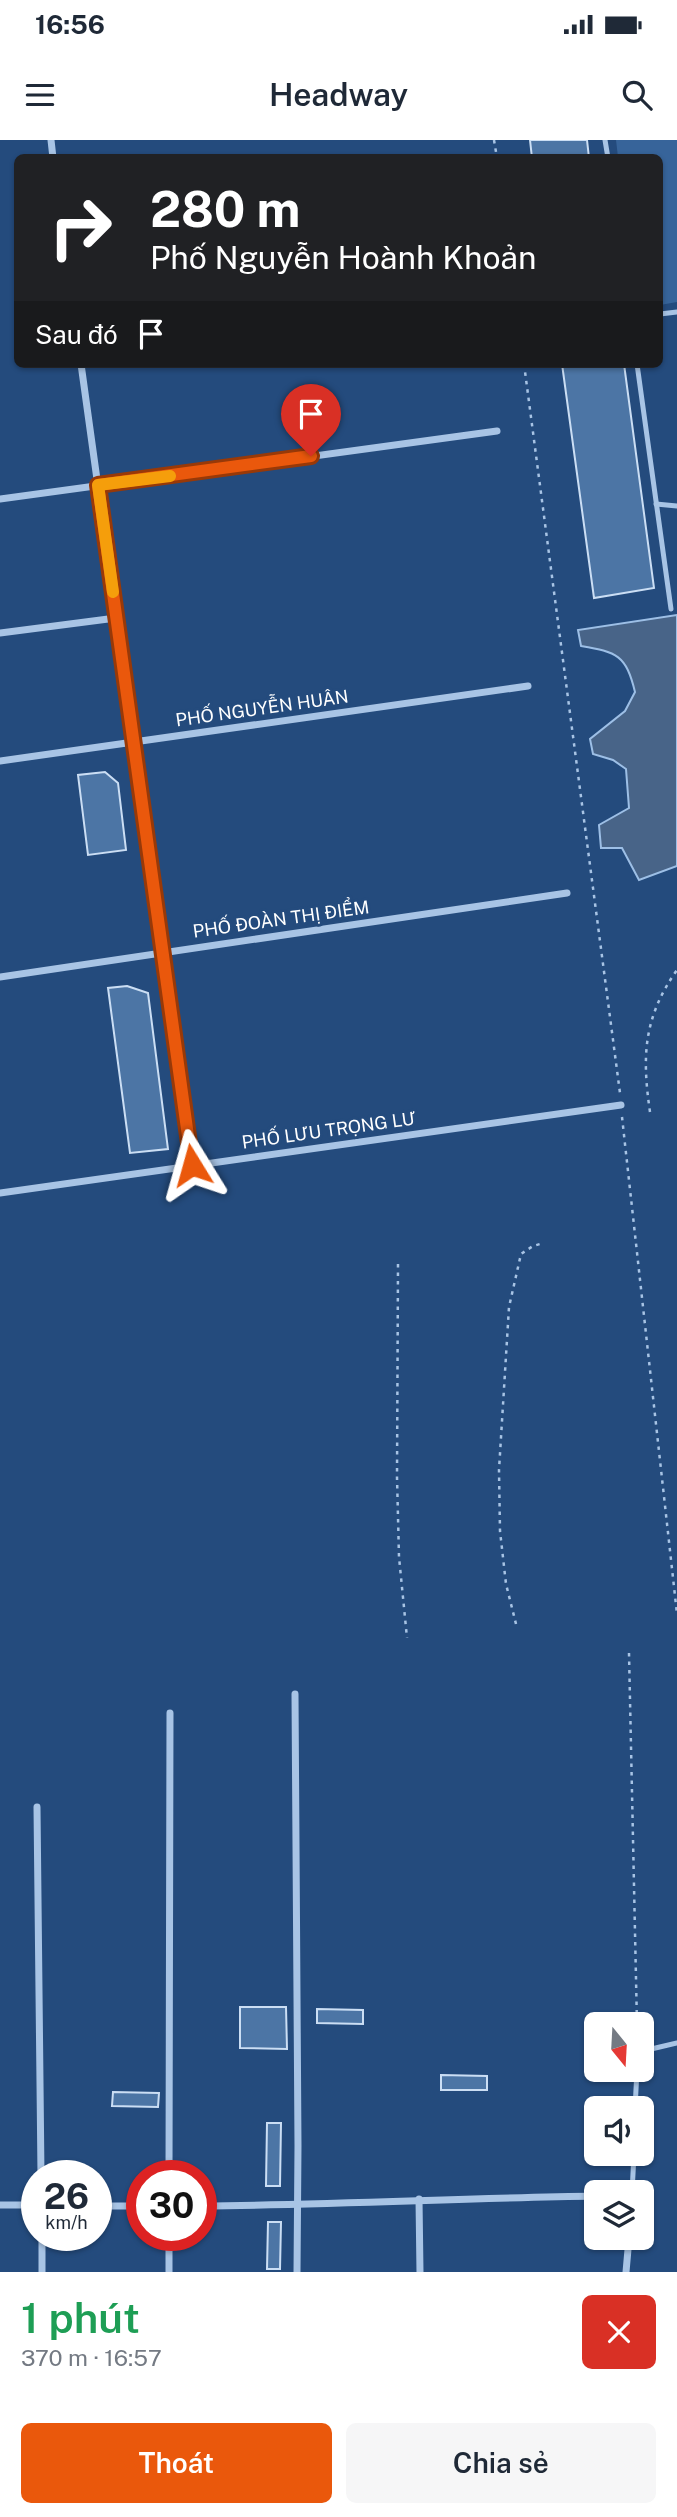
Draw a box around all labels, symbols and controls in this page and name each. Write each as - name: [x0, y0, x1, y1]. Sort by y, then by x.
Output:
- text: 16:56: [35, 9, 105, 40]
- icon: menu: [21, 76, 59, 114]
- text: Headway: [269, 76, 408, 113]
- icon: search: [618, 76, 656, 114]
- text: 280 m: [150, 180, 300, 238]
- icon: right: [35, 182, 126, 273]
- text: Phố Nguyễn Hoành Khoản: [150, 239, 536, 276]
- icon: arrive: [132, 315, 170, 353]
- text: Sau đó: [35, 319, 118, 350]
- pin: [281, 384, 341, 456]
- icon: arrive: [292, 395, 330, 433]
- street label: PHỐ NGUYỄN HUÂN: [174, 682, 350, 731]
- street label: PHỐ ĐOÀN THỊ ĐIỂM: [191, 892, 371, 942]
- street label: PHỐ LƯU TRỌNG LƯ: [240, 1104, 418, 1153]
- position arrow: [155, 1128, 229, 1202]
- north arrow: [584, 2012, 654, 2082]
- map controls: [584, 2012, 654, 2250]
- button: sound: [584, 2096, 654, 2166]
- speed limit sign: 30: [126, 2160, 217, 2251]
- text: 26: [44, 2176, 89, 2217]
- button: layers: [584, 2180, 654, 2250]
- text: km/h: [45, 2212, 88, 2233]
- text: 1 phút: [21, 2293, 140, 2342]
- button: close: [582, 2295, 656, 2369]
- text: 370 m · 16:57: [21, 2344, 162, 2371]
- button: Thoát: [21, 2423, 332, 2503]
- button: Chia sẻ: [346, 2423, 656, 2503]

